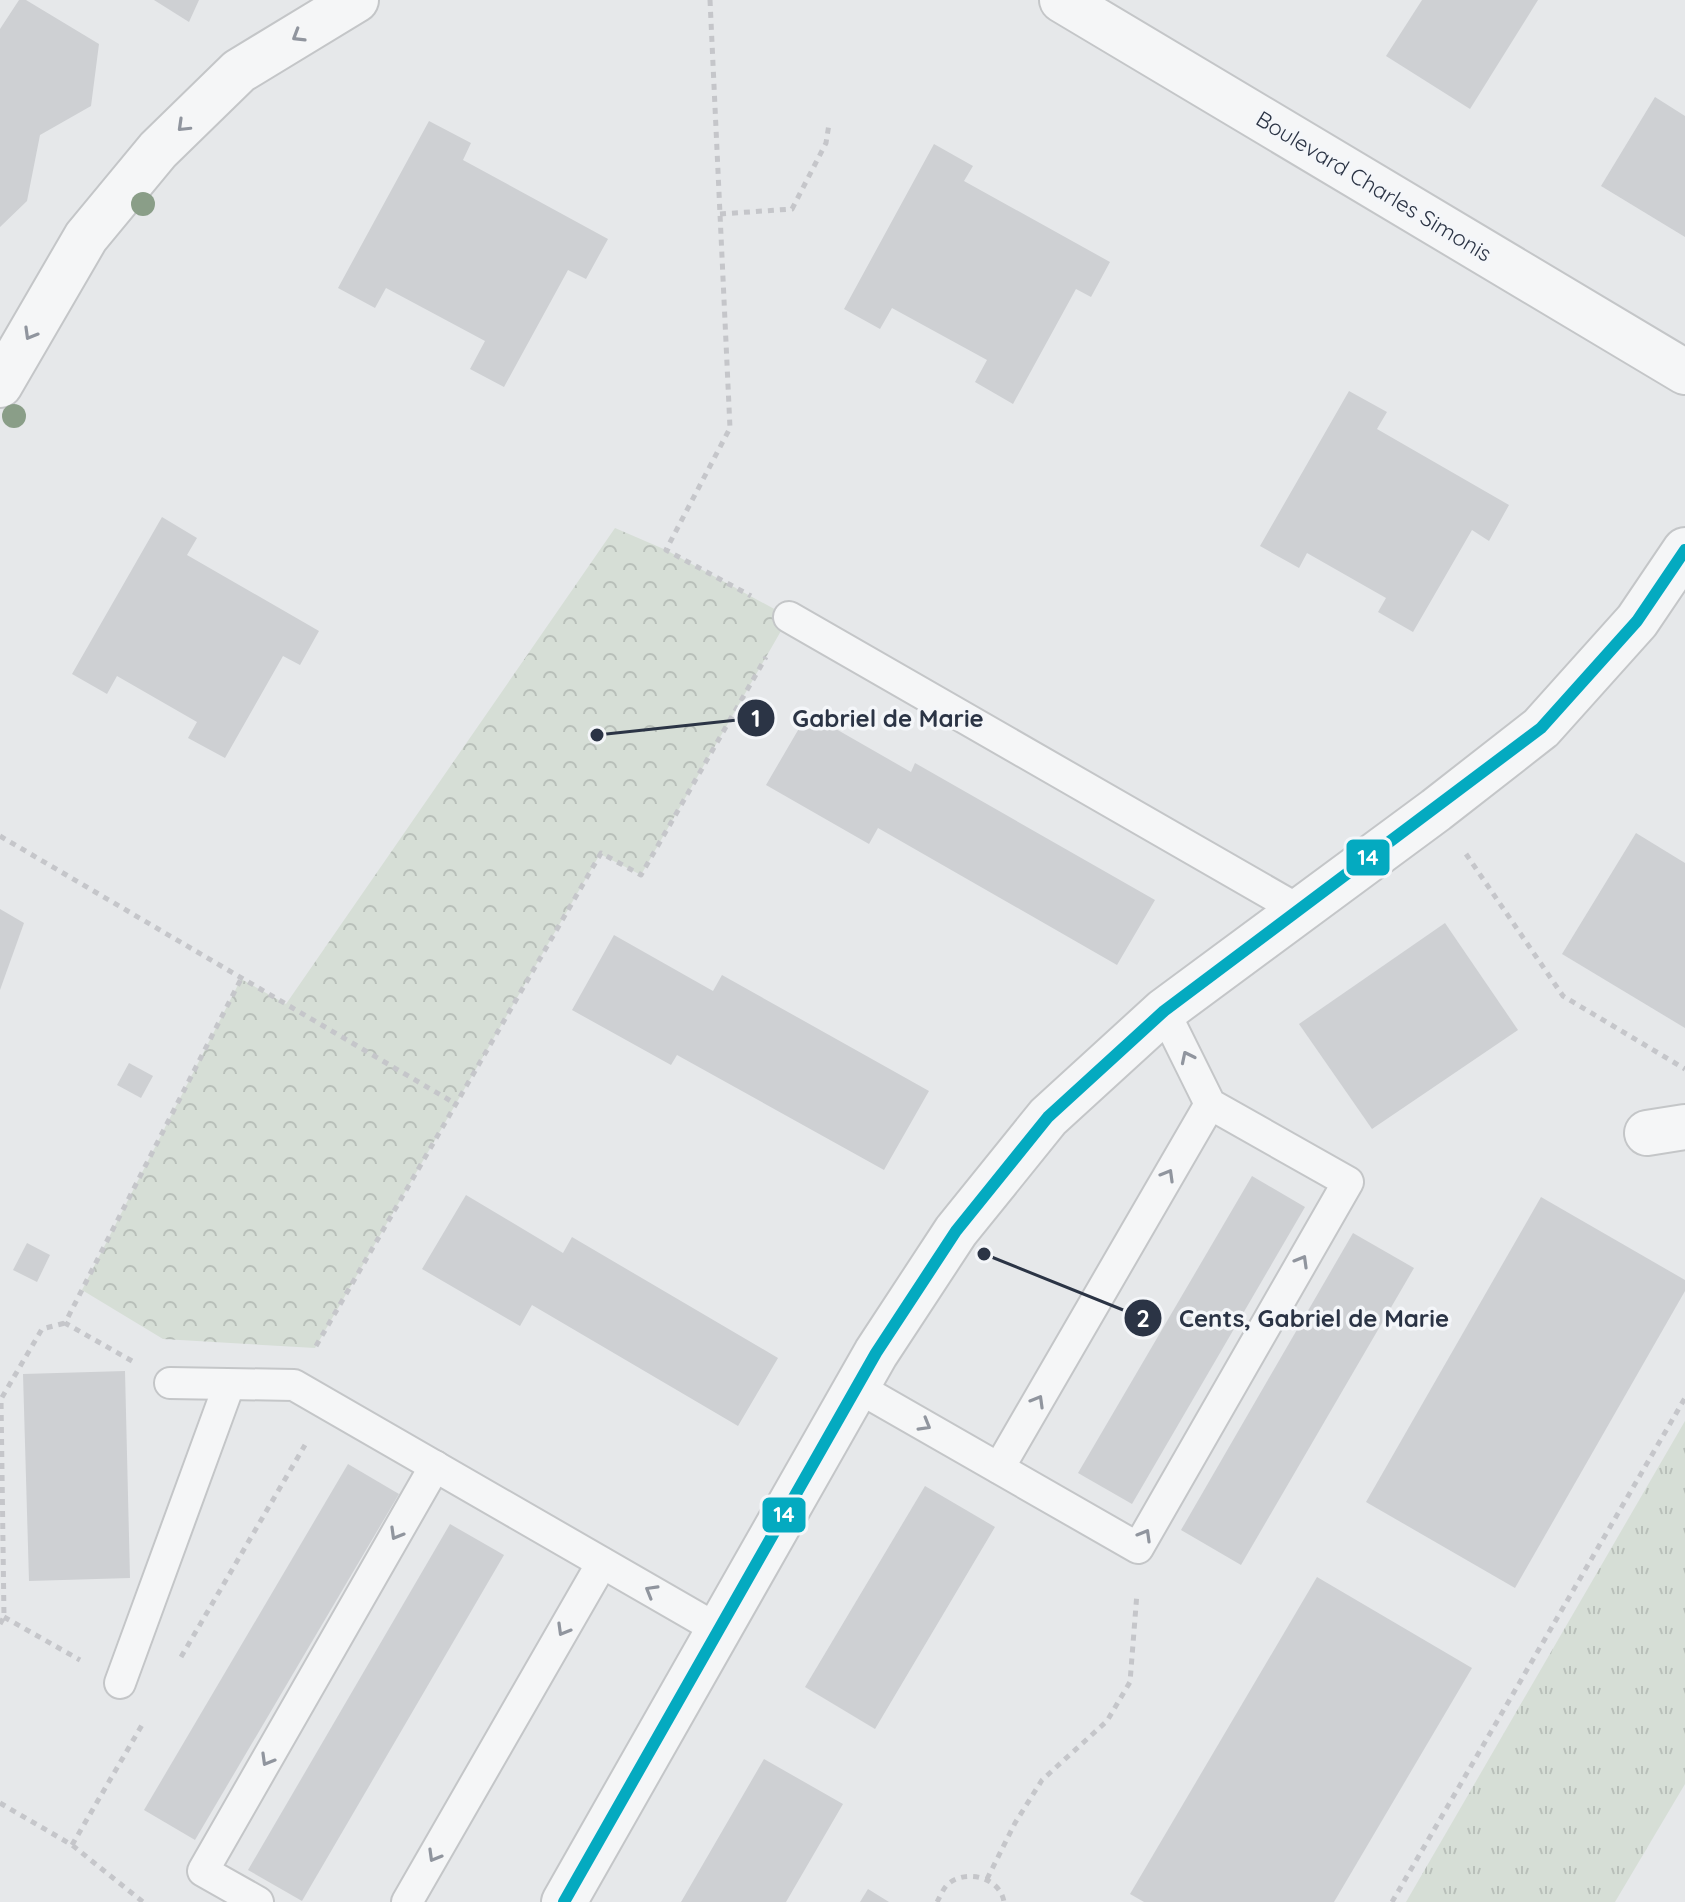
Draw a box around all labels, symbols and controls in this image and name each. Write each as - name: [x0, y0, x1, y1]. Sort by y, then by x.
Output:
- one-way arrow: [292, 26, 307, 41]
- street label: Boulevard Charles Simonis: [1251, 104, 1497, 268]
- one-way arrow: [178, 117, 192, 131]
- one-way arrow: [24, 325, 40, 340]
- callout: Gabriel de Marie: [736, 694, 1000, 742]
- text: 1: [751, 703, 761, 733]
- text: Gabriel de Marie: [792, 703, 984, 733]
- line badge: 14: [1345, 838, 1391, 877]
- text: 14: [1357, 843, 1379, 871]
- one-way arrow: [1181, 1051, 1197, 1066]
- one-way arrow: [1158, 1169, 1174, 1184]
- one-way arrow: [1292, 1255, 1308, 1270]
- callout: Cents, Gabriel de Marie: [1123, 1294, 1465, 1342]
- text: 2: [1136, 1303, 1150, 1333]
- text: Cents, Gabriel de Marie: [1179, 1303, 1449, 1333]
- one-way arrow: [1028, 1395, 1044, 1409]
- one-way arrow: [916, 1415, 931, 1431]
- line badge: 14: [761, 1496, 807, 1534]
- text: 14: [773, 1500, 795, 1528]
- one-way arrow: [390, 1525, 406, 1540]
- one-way arrow: [1135, 1529, 1151, 1544]
- one-way arrow: [645, 1585, 660, 1601]
- one-way arrow: [557, 1621, 573, 1636]
- one-way arrow: [261, 1751, 277, 1765]
- one-way arrow: [428, 1847, 444, 1862]

